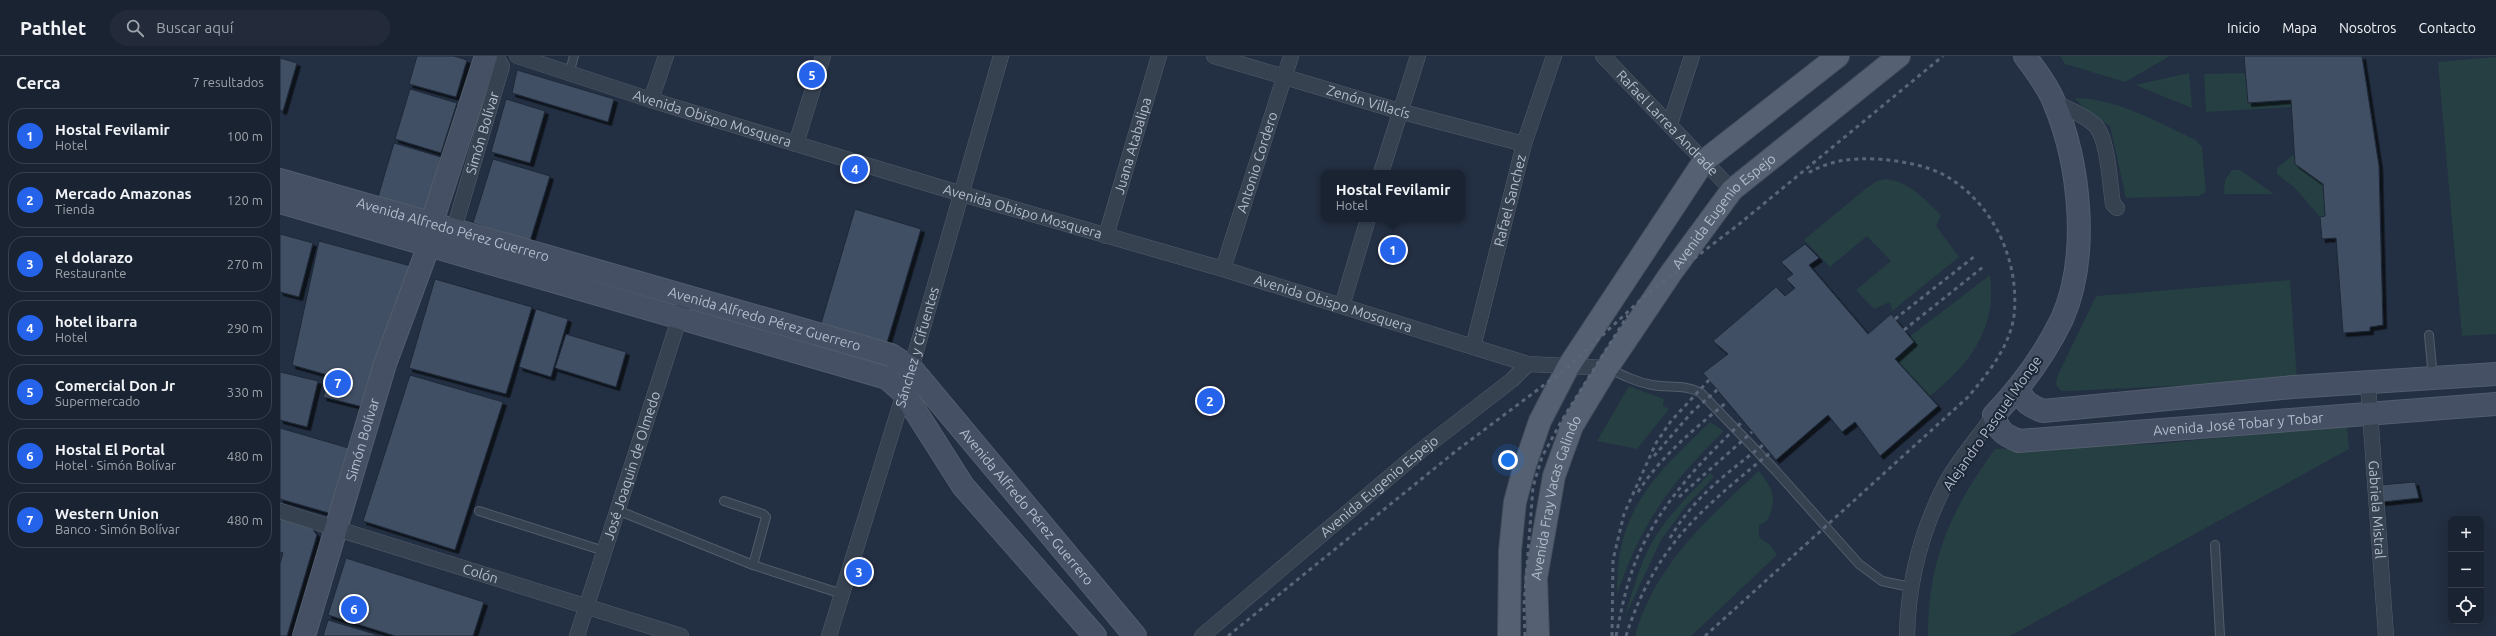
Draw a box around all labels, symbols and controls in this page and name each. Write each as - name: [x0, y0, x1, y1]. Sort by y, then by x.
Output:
- search box: [110, 10, 390, 46]
- text: Pathlet: [20, 17, 86, 39]
- icon: search: [124, 17, 146, 39]
- text: Buscar aquí: [156, 19, 233, 36]
- text: Inicio: [2227, 20, 2260, 36]
- text: Mapa: [2282, 20, 2317, 36]
- text: Nosotros: [2339, 20, 2396, 36]
- text: Contacto: [2418, 20, 2476, 36]
- pin: 5: [799, 60, 825, 90]
- street label: Rafael Larrea Andrade: [1613, 67, 1722, 179]
- text: Cerca: [16, 73, 61, 92]
- text: 7 resultados: [193, 75, 264, 89]
- street label: Zenón Villacís: [1325, 82, 1412, 122]
- street label: Avenida Obispo Mosquera: [631, 87, 793, 150]
- street label: Simón Bolívar: [462, 89, 502, 176]
- street label: Juana Atabalipa: [1111, 96, 1154, 196]
- street label: Antonio Cordero: [1233, 110, 1281, 215]
- text: Hostal Fevilamir: [55, 121, 170, 138]
- text: 1: [26, 129, 34, 143]
- text: 100 m: [227, 129, 263, 143]
- text: Hotel: [55, 138, 87, 152]
- street label: Avenida Eugenio Espejo: [1669, 150, 1779, 272]
- street label: Rafael Sanchez: [1491, 153, 1529, 248]
- pin: 4: [842, 154, 868, 184]
- popup: [1321, 170, 1465, 222]
- street label: Avenida Obispo Mosquera: [941, 181, 1104, 242]
- text: Hostal Fevilamir: [1336, 181, 1450, 198]
- text: Mercado Amazonas: [55, 185, 192, 202]
- text: 2: [26, 193, 34, 207]
- text: 120 m: [227, 193, 263, 207]
- street label: Avenida Alfredo Pérez Guerrero: [355, 194, 551, 265]
- text: Hotel: [1336, 198, 1368, 212]
- text: Tienda: [55, 202, 95, 216]
- pin: 1: [1380, 235, 1406, 265]
- text: el dolarazo: [55, 249, 133, 266]
- text: 3: [26, 257, 34, 271]
- text: 270 m: [227, 257, 263, 271]
- text: Restaurante: [55, 266, 126, 280]
- street label: Avenida Obispo Mosquera: [1252, 271, 1414, 335]
- street label: Avenida Alfredo Pérez Guerrero: [666, 284, 863, 354]
- street label: Sánchez y Cifuentes: [892, 285, 942, 409]
- text: hotel ibarra: [55, 313, 137, 330]
- text: 4: [26, 321, 34, 335]
- text: 290 m: [227, 321, 263, 335]
- text: Hotel: [55, 330, 87, 344]
- street label: Alejandro Pasquel Monge: [1939, 353, 2045, 493]
- pin: 7: [325, 368, 351, 398]
- text: Comercial Don Jr: [55, 377, 175, 394]
- text: 5: [26, 385, 34, 399]
- text: 330 m: [227, 385, 263, 399]
- pin: 2: [1197, 386, 1223, 416]
- street label: José Joaquin de Olmedo: [600, 389, 663, 542]
- text: Supermercado: [55, 394, 140, 408]
- street label: Simón Bolívar: [343, 395, 383, 483]
- street label: Avenida José Tobar y Tobar: [2153, 409, 2325, 439]
- street label: Avenida Fray Vacas Galindo: [1528, 412, 1585, 581]
- street label: Avenida Alfredo Pérez Guerrero: [957, 425, 1097, 588]
- street label: Avenida Eugenio Espejo: [1317, 432, 1441, 540]
- text: Hostal El Portal: [55, 441, 165, 458]
- text: 6: [26, 449, 34, 463]
- text: 480 m: [227, 449, 263, 463]
- your location: [1498, 450, 1518, 470]
- text: Hotel · Simón Bolívar: [55, 458, 176, 472]
- street label: Gabriela Mistral: [2365, 460, 2388, 560]
- text: Western Union: [55, 505, 159, 522]
- text: 7: [26, 513, 34, 527]
- text: 480 m: [227, 513, 263, 527]
- map controls: [2448, 516, 2484, 624]
- button: +: [2448, 516, 2484, 552]
- text: Banco · Simón Bolívar: [55, 522, 180, 536]
- button: −: [2448, 552, 2484, 588]
- pin: 3: [846, 557, 872, 587]
- street label: Colón: [461, 560, 500, 587]
- button: locate: [2448, 588, 2484, 624]
- pin: 6: [341, 594, 367, 624]

